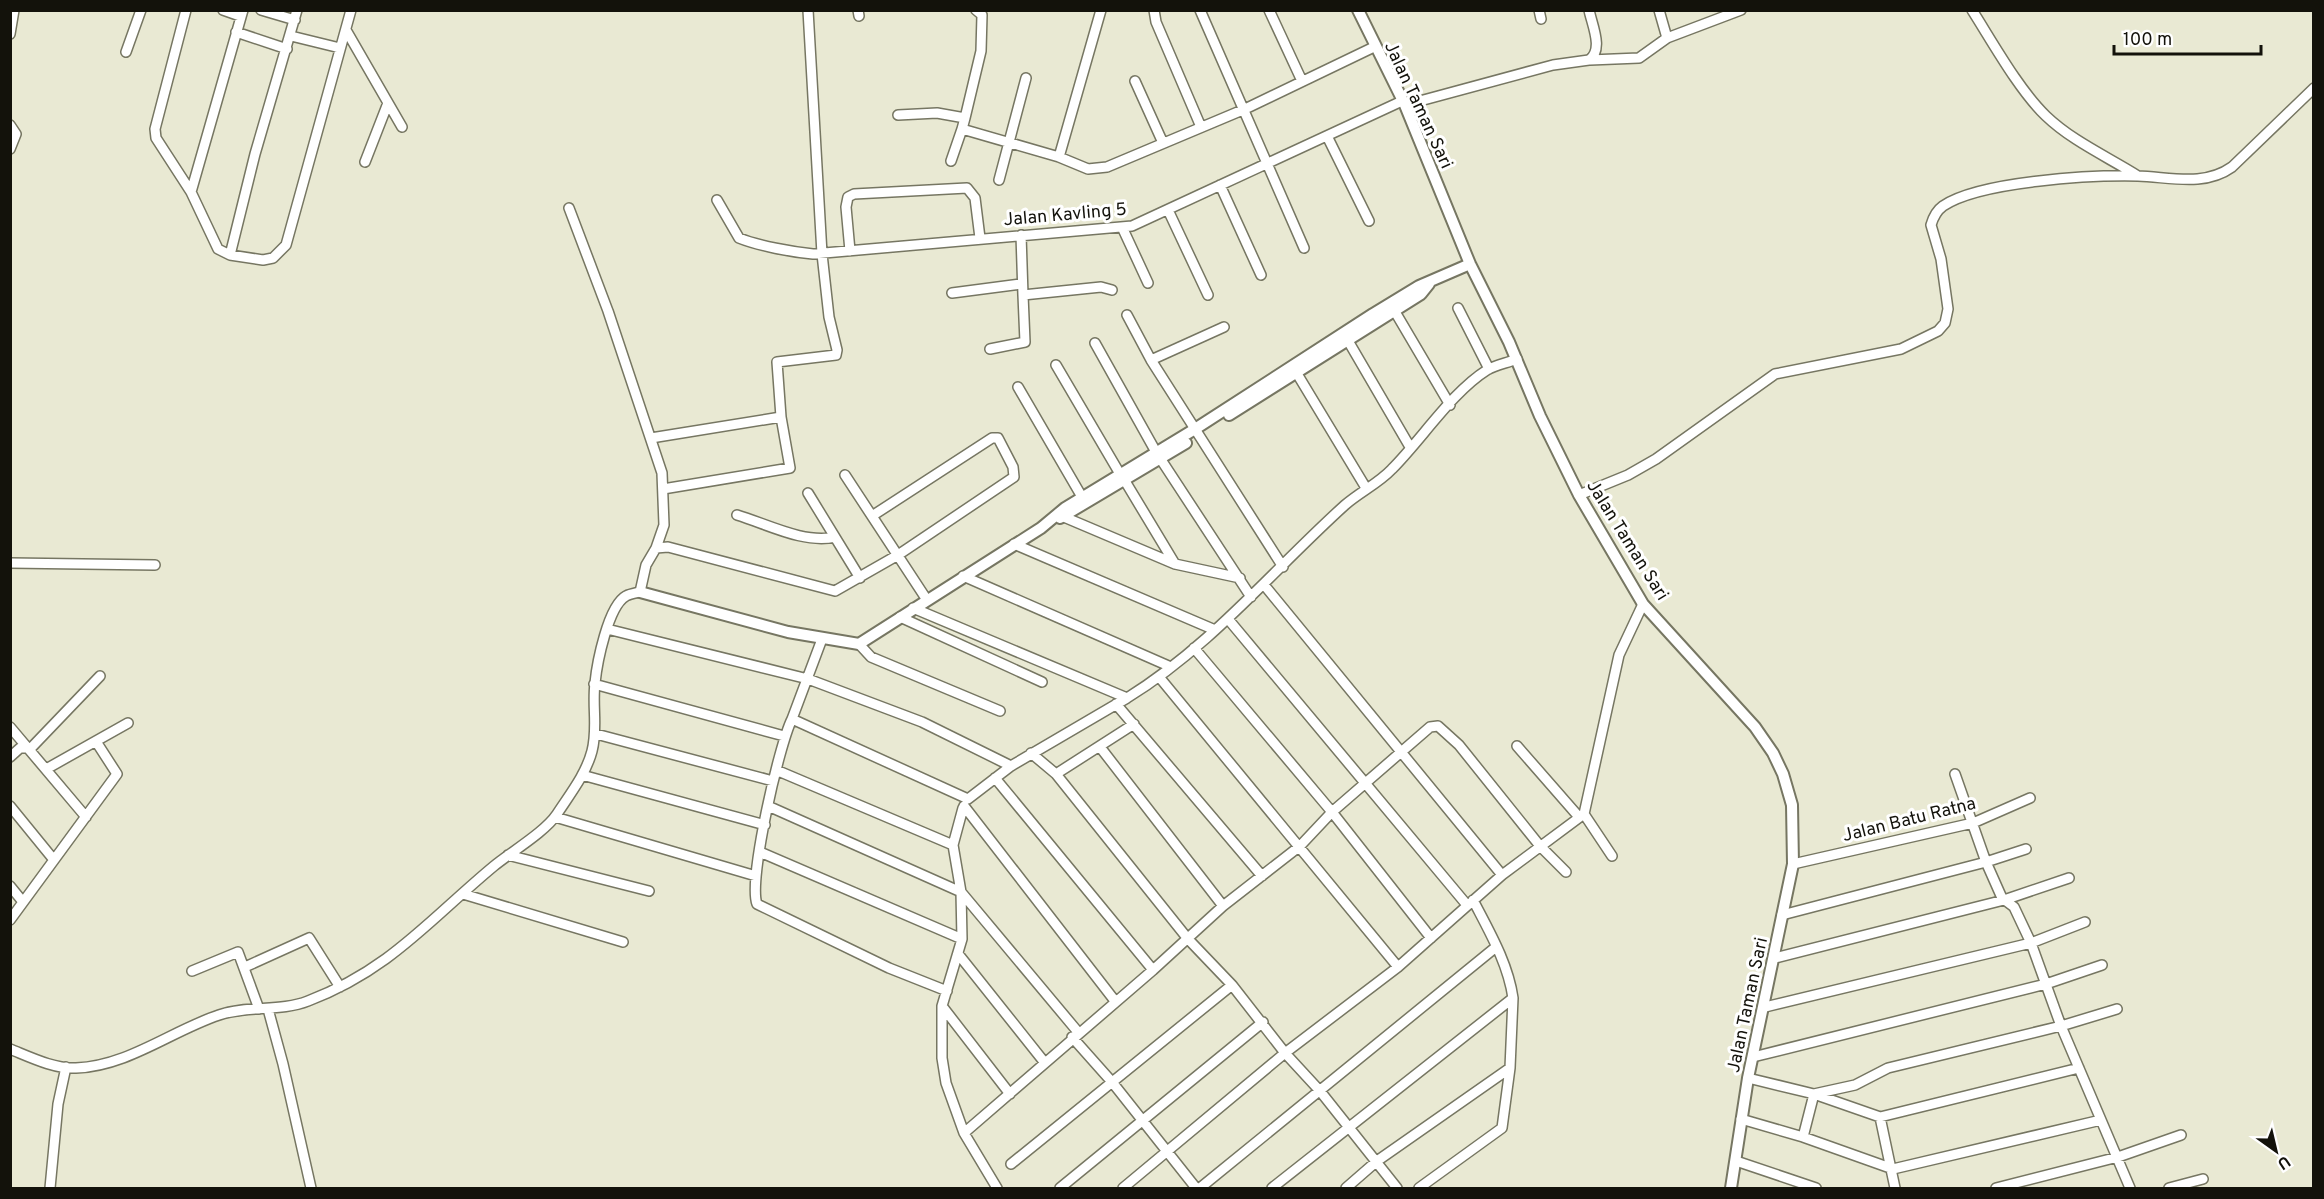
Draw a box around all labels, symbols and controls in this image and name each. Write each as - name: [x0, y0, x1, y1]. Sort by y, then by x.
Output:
- scale bar: [2114, 18, 2261, 56]
- text: 100 m: [2123, 29, 2172, 52]
- street label: Jalan Taman Sari: [1378, 38, 1457, 173]
- street label: Jalan Kavling 5: [1003, 199, 1128, 232]
- street label: Jalan Taman Sari: [1580, 476, 1673, 605]
- street label: Jalan Batu Ratna: [1840, 793, 1978, 848]
- street label: Jalan Taman Sari: [1723, 936, 1774, 1075]
- north arrow: [2246, 1121, 2306, 1181]
- text: U: [2273, 1150, 2294, 1173]

